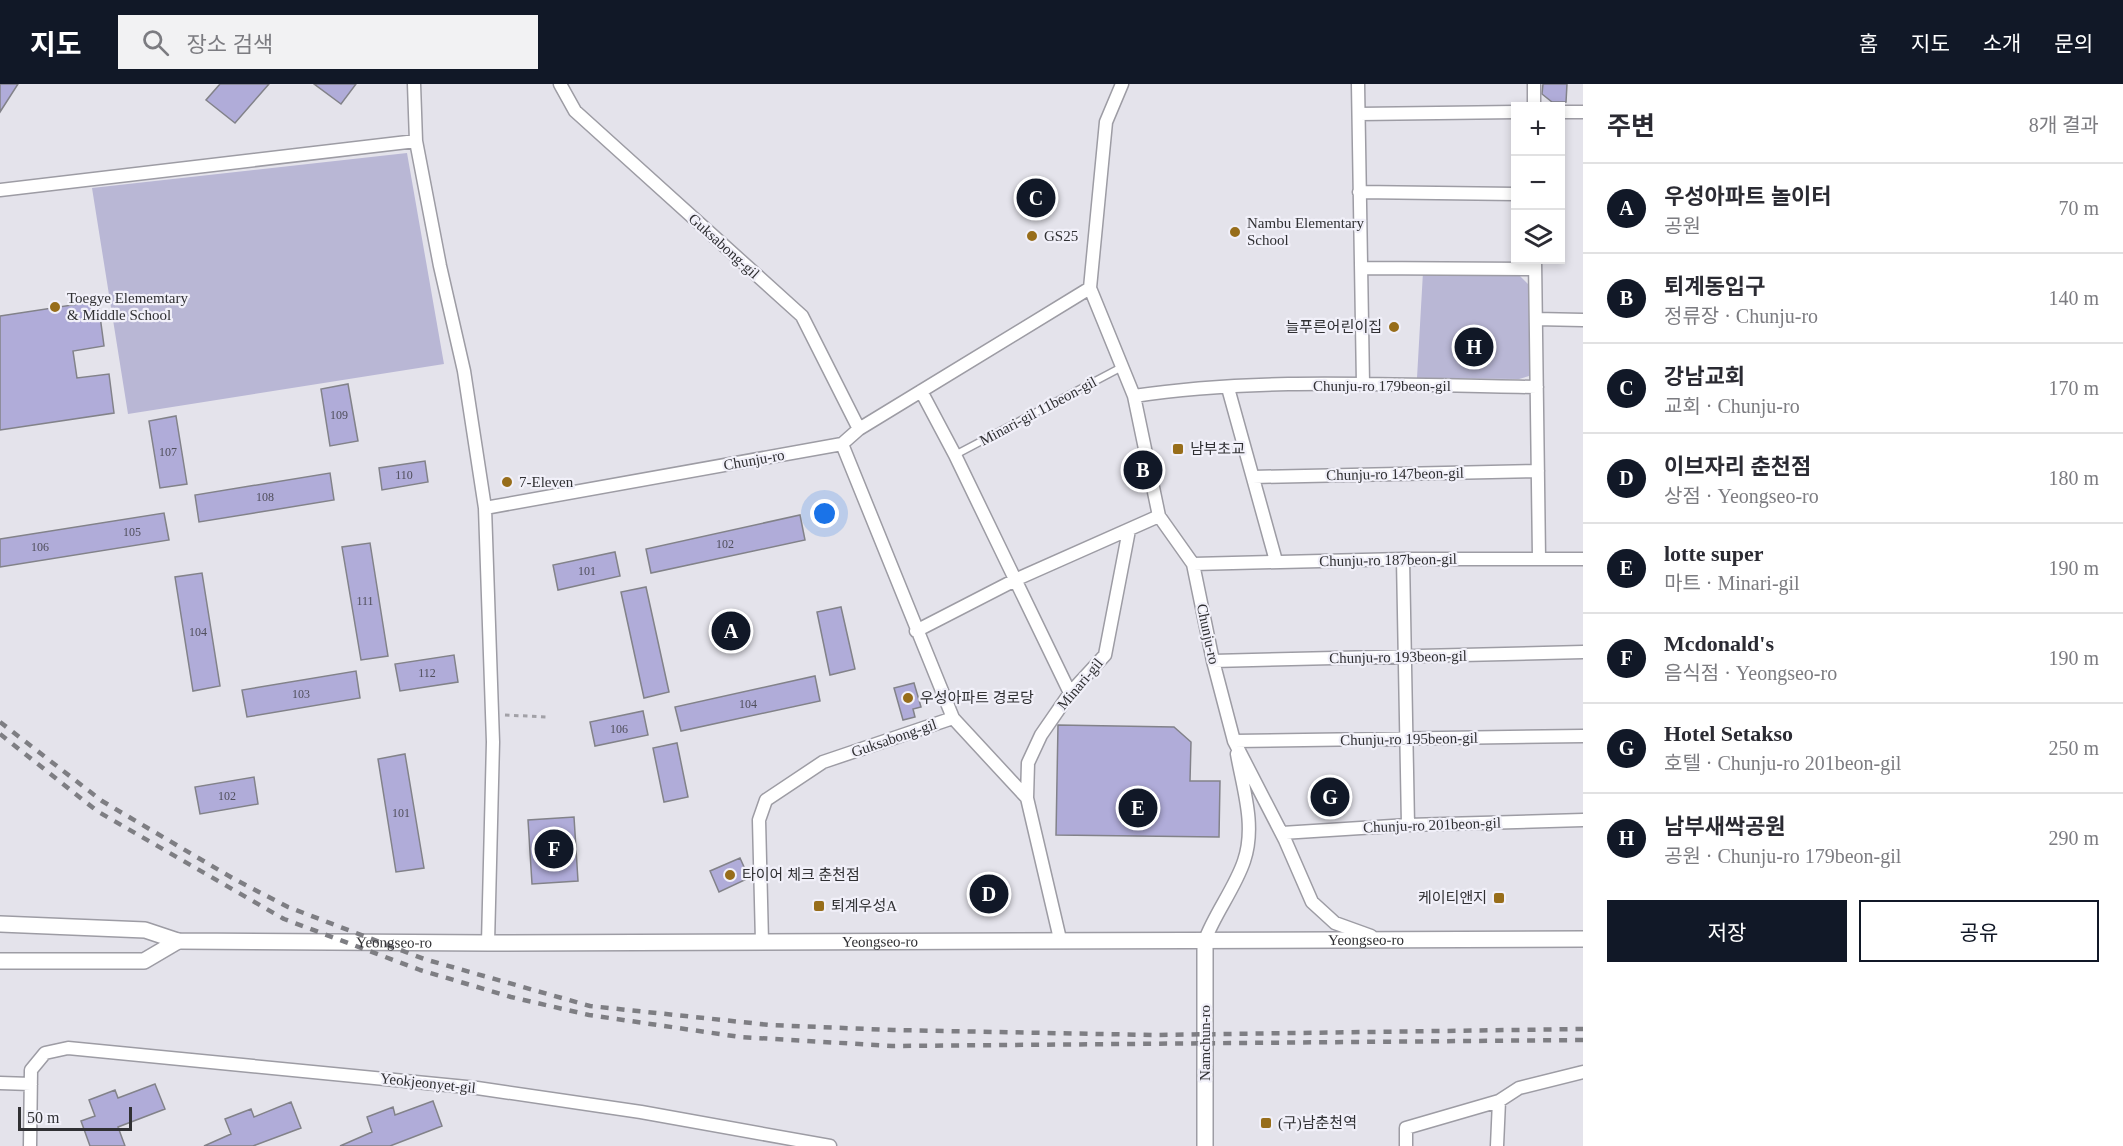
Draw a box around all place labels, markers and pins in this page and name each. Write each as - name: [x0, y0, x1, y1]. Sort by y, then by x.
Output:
- pin: C: [1016, 176, 1056, 220]
- place label: Nambu Elementary School: [1247, 215, 1365, 248]
- marker: Nambu Elementary School: [1228, 225, 1242, 239]
- place label: GS25: [1044, 228, 1078, 244]
- marker: GS25: [1025, 229, 1039, 243]
- place label: Toegye Elememtary & Middle School: [67, 290, 188, 323]
- marker: Toegye Elememtary & Middle School: [48, 300, 62, 314]
- place label: 늘푸른어린이집: [1285, 319, 1382, 335]
- marker: 늘푸른어린이집: [1387, 320, 1401, 334]
- pin: H: [1454, 324, 1494, 370]
- place label: 남부초교: [1190, 441, 1245, 457]
- marker: 남부초교: [1171, 442, 1185, 456]
- pin: B: [1124, 448, 1162, 492]
- place label: 7-Eleven: [519, 474, 574, 490]
- marker: 7-Eleven: [500, 475, 514, 489]
- pin: A: [712, 608, 750, 654]
- place label: 우성아파트 경로당: [920, 690, 1034, 706]
- marker: 우성아파트 경로당: [901, 691, 915, 705]
- pin: G: [1310, 774, 1350, 820]
- pin: E: [1118, 786, 1158, 830]
- pin: F: [534, 826, 574, 872]
- place label: 타이어 체크 춘천점: [742, 866, 860, 883]
- marker: 타이어 체크 춘천점: [723, 868, 737, 882]
- pin: D: [970, 872, 1008, 916]
- place label: 케이티앤지: [1418, 890, 1487, 906]
- marker: 케이티앤지: [1492, 891, 1506, 905]
- place label: 퇴계우성A: [831, 898, 897, 914]
- marker: 퇴계우성A: [812, 899, 826, 913]
- place label: (구)남춘천역: [1278, 1114, 1357, 1132]
- marker: (구)남춘천역: [1259, 1116, 1273, 1130]

